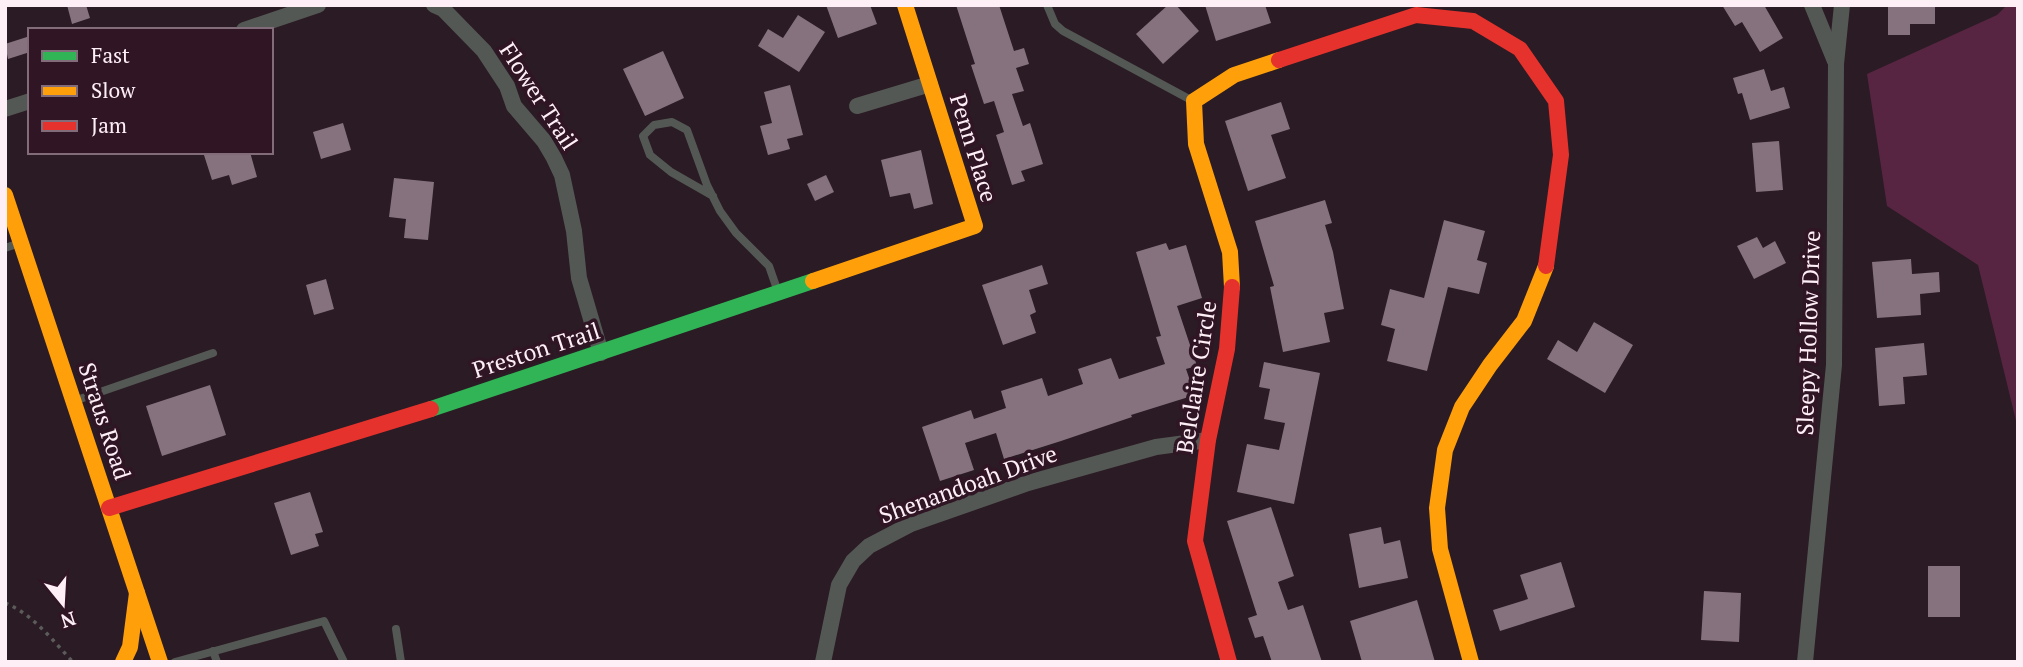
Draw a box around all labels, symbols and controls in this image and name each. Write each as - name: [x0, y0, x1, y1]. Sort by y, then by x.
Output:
- legend: [28, 28, 273, 154]
- street label: Flower Trail: [493, 36, 585, 156]
- text: Fast: [91, 41, 130, 69]
- text: Slow: [91, 76, 136, 104]
- street label: Penn Place: [943, 90, 1005, 206]
- text: Jam: [91, 111, 127, 139]
- street label: Sleepy Hollow Drive: [1789, 230, 1827, 436]
- street label: Belclaire Circle: [1169, 298, 1223, 456]
- street label: Preston Trail: [468, 315, 604, 385]
- street label: Straus Road: [72, 358, 139, 484]
- street label: Shenandoah Drive: [875, 437, 1061, 531]
- north arrow: [28, 569, 98, 639]
- text: N: [57, 607, 79, 635]

